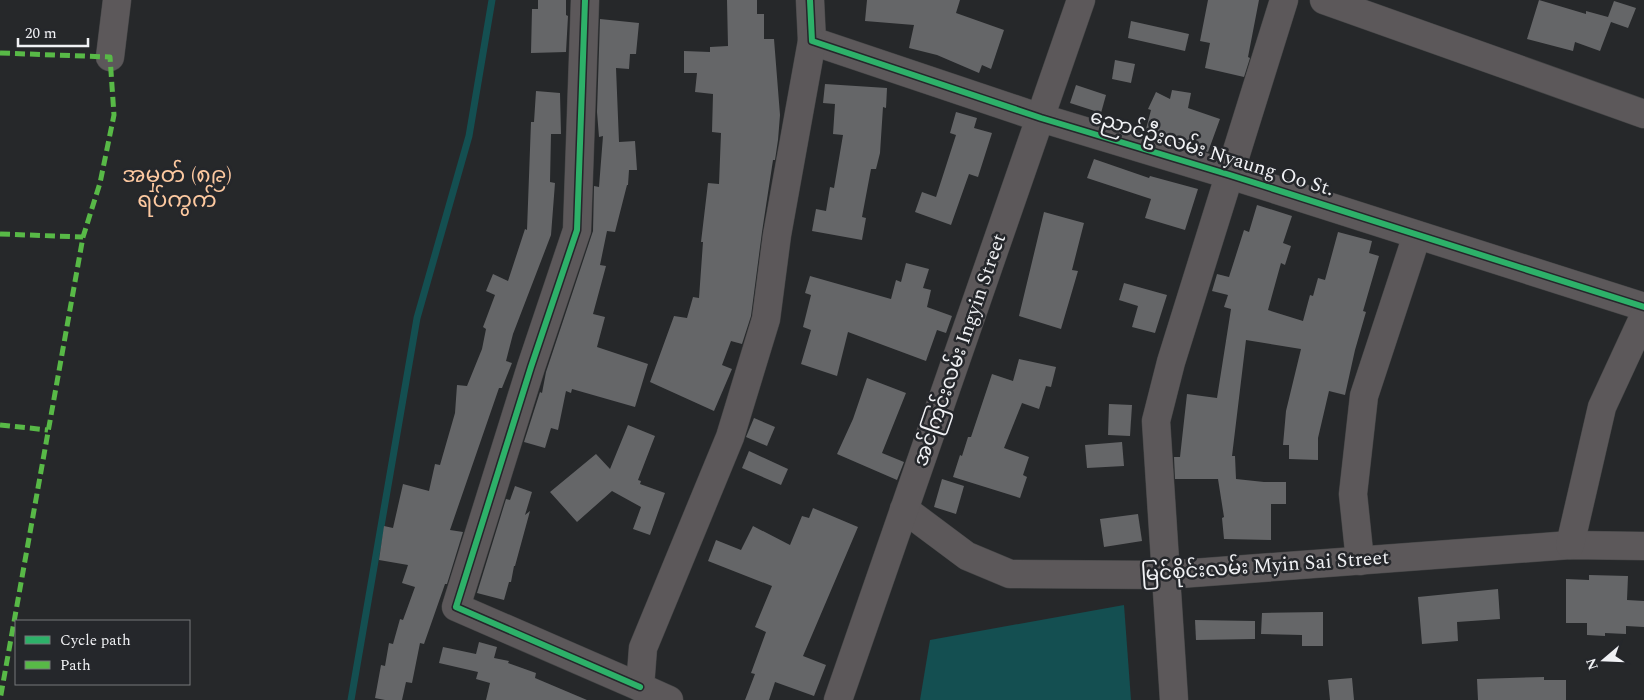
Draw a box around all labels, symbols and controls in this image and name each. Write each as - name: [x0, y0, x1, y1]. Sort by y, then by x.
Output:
- scale bar: [18, 15, 88, 47]
- text: 20 m: [25, 22, 57, 45]
- street label: ညောင်ဦးလမ်း Nyaung Oo St.: [1086, 102, 1338, 204]
- district label: အမှတ် (၈၉) ရပ်ကွက်: [122, 159, 232, 217]
- street label: အင်ကြင်းလမ်း Ingyin Street: [906, 230, 1014, 470]
- street label: မြင်စိုင်းလမ်း Myin Sai Street: [1140, 542, 1390, 591]
- legend: [15, 620, 190, 685]
- text: Cycle path: [60, 629, 131, 652]
- north arrow: [1579, 635, 1629, 685]
- text: Path: [60, 654, 91, 677]
- text: N: [1580, 655, 1604, 673]

